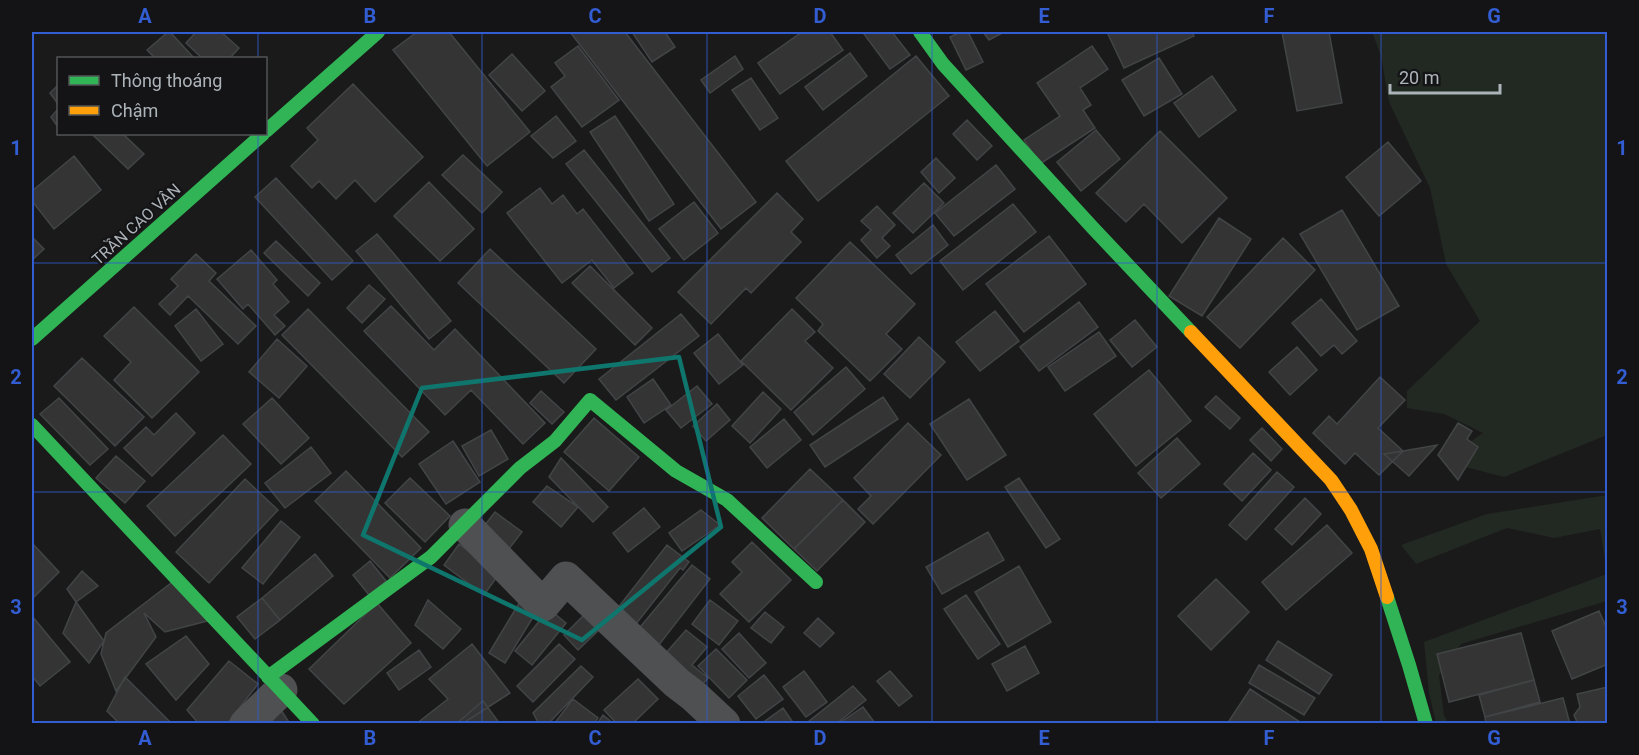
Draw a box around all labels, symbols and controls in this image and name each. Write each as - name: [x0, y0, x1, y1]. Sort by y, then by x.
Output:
- text: A: [138, 4, 152, 28]
- text: B: [364, 4, 376, 28]
- text: C: [588, 4, 602, 28]
- text: D: [814, 4, 827, 28]
- text: E: [1038, 4, 1050, 28]
- text: F: [1264, 4, 1275, 28]
- text: G: [1487, 4, 1501, 28]
- legend: [57, 57, 267, 135]
- scale bar: [1390, 57, 1500, 95]
- text: 20 m: [1399, 67, 1439, 88]
- text: Thông thoáng: [111, 70, 222, 91]
- text: Chậm: [111, 100, 158, 121]
- text: 1: [10, 136, 22, 160]
- text: 1: [1616, 136, 1628, 160]
- street label: TRẦN CAO VÂN: [88, 179, 184, 269]
- text: 2: [10, 365, 22, 389]
- text: 2: [1616, 365, 1628, 389]
- text: 3: [10, 595, 22, 619]
- text: 3: [1616, 595, 1628, 619]
- text: A: [138, 726, 152, 750]
- text: B: [364, 726, 376, 750]
- text: C: [588, 726, 602, 750]
- text: D: [814, 726, 827, 750]
- text: E: [1038, 726, 1050, 750]
- text: F: [1264, 726, 1275, 750]
- text: G: [1487, 726, 1501, 750]

